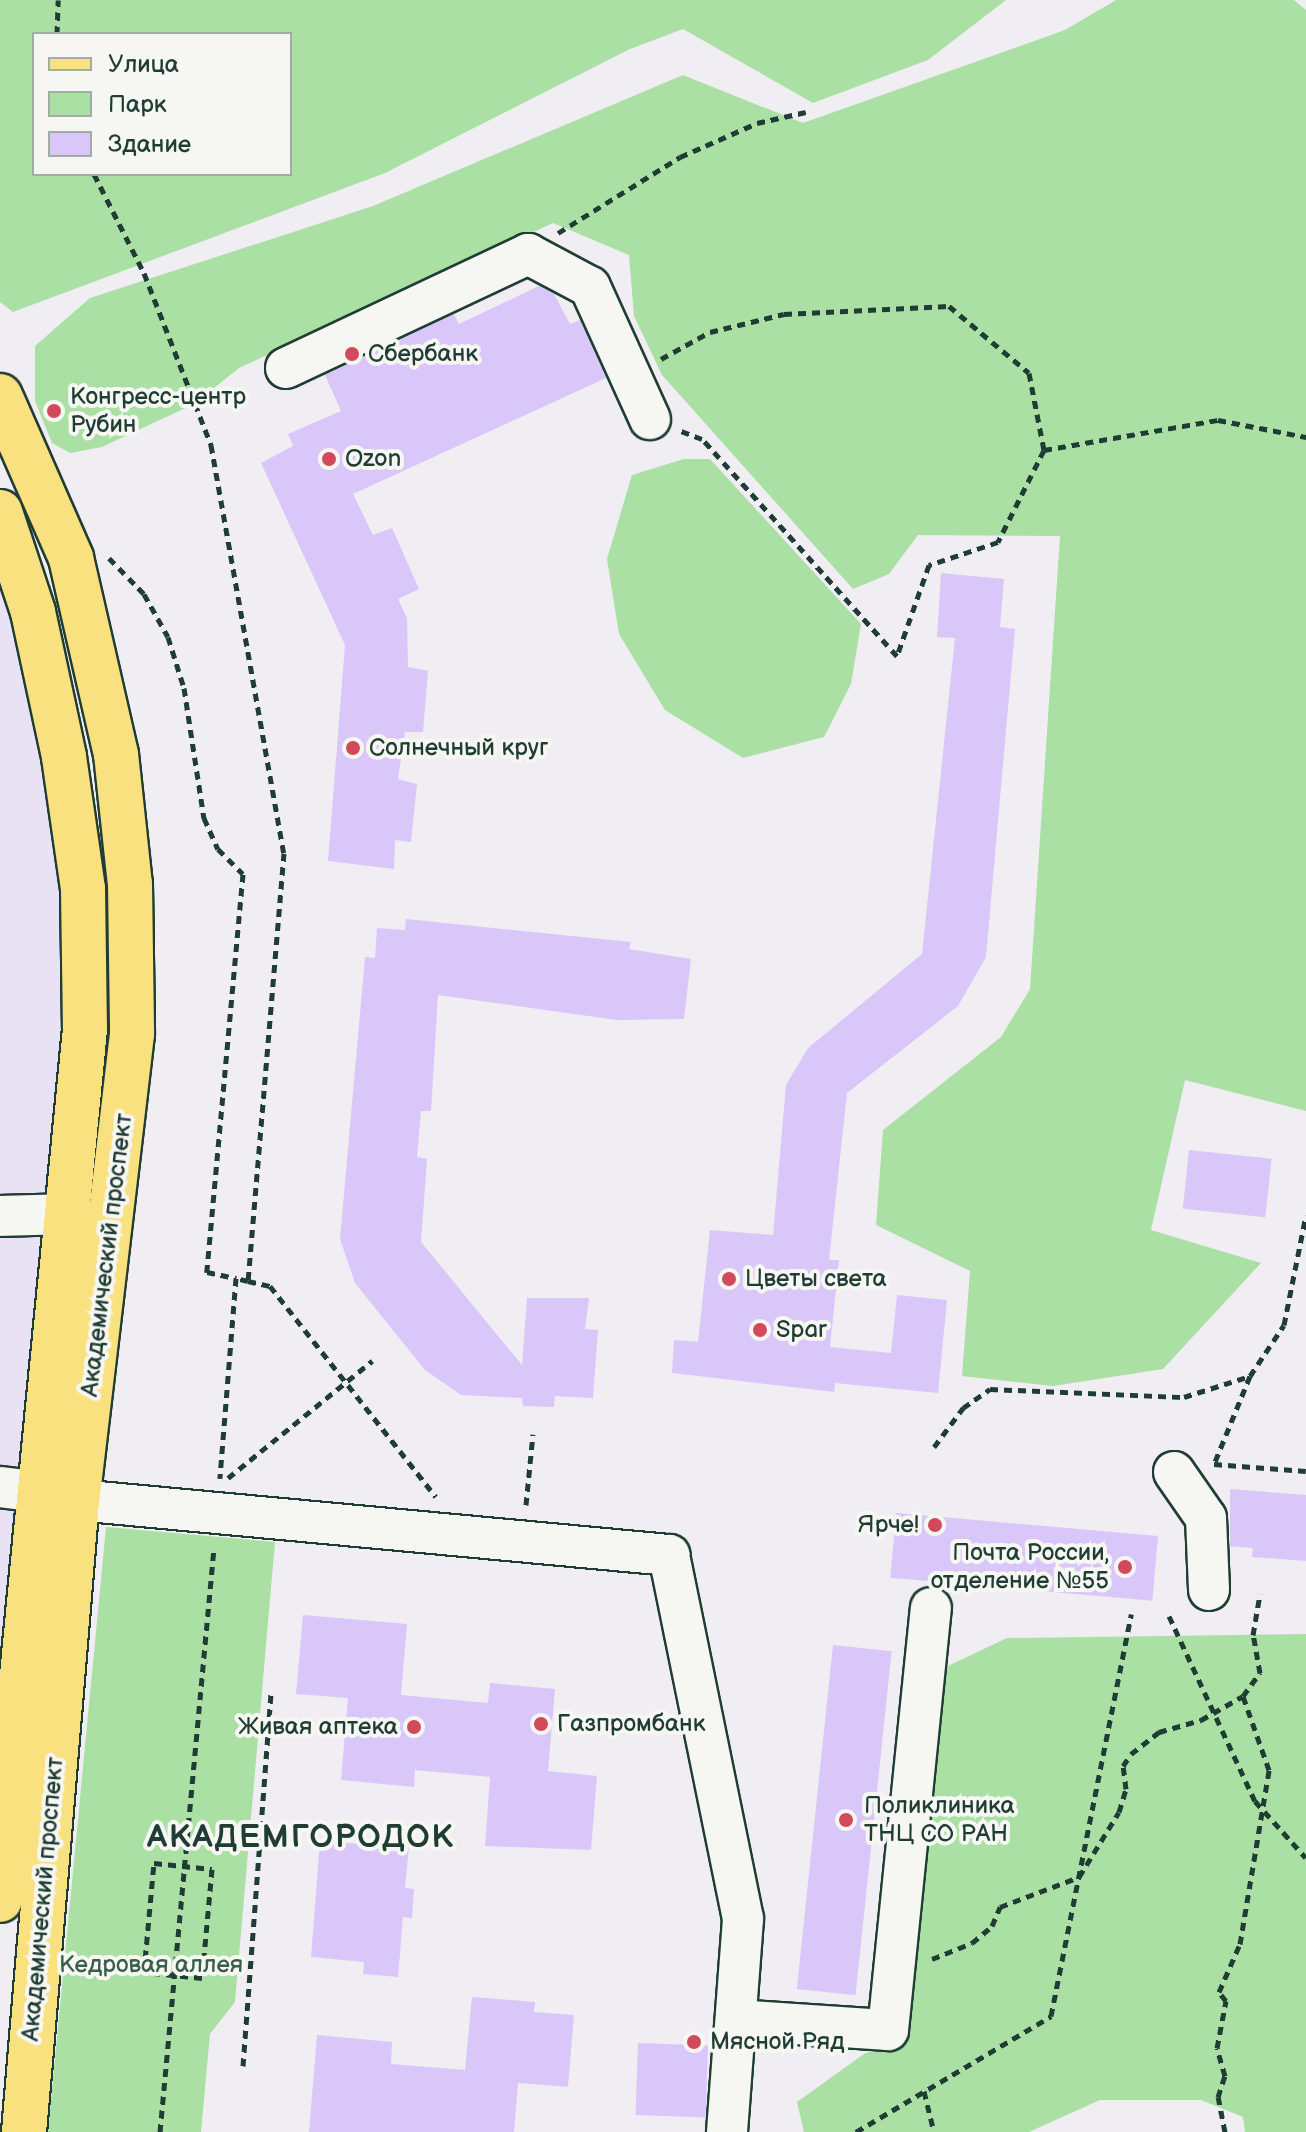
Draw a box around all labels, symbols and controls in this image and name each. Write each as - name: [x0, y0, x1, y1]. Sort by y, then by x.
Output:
- legend: [32, 32, 292, 176]
- text: Улица: [108, 50, 179, 79]
- text: Парк: [108, 90, 166, 119]
- text: Здание: [108, 130, 191, 159]
- place label: Сбербанк: [368, 340, 478, 368]
- marker: Сбербанк: [343, 345, 361, 363]
- place label: Конгресс-центр Рубин: [70, 383, 246, 439]
- marker: Конгресс-центр Рубин: [45, 402, 63, 420]
- place label: Ozon: [345, 445, 401, 473]
- marker: Ozon: [320, 450, 338, 468]
- place label: Солнечный круг: [369, 734, 548, 762]
- marker: Солнечный круг: [344, 739, 362, 757]
- street label: Академический проспект: [75, 1112, 139, 1398]
- place label: Цветы света: [745, 1265, 887, 1293]
- marker: Цветы света: [720, 1270, 738, 1288]
- place label: Spar: [776, 1316, 827, 1344]
- marker: Spar: [751, 1321, 769, 1339]
- place label: Ярче!: [858, 1511, 919, 1539]
- marker: Ярче!: [926, 1516, 944, 1534]
- place label: Почта России, отделение №55: [931, 1539, 1109, 1595]
- marker: Почта России, отделение №55: [1116, 1558, 1134, 1576]
- place label: Газпромбанк: [557, 1710, 705, 1738]
- place label: Живая аптека: [238, 1713, 398, 1741]
- marker: Газпромбанк: [532, 1715, 550, 1733]
- marker: Живая аптека: [405, 1718, 423, 1736]
- street label: Академический проспект: [16, 1756, 70, 2042]
- place label: Поликлиника ТНЦ СО РАН: [864, 1792, 1015, 1848]
- marker: Поликлиника ТНЦ СО РАН: [835, 1809, 857, 1831]
- district label: АКАДЕМГОРОДОК: [147, 1819, 455, 1857]
- park label: Кедровая аллея: [59, 1951, 243, 1979]
- place label: Мясной Ряд: [710, 2028, 845, 2056]
- marker: Мясной Ряд: [685, 2033, 703, 2051]

